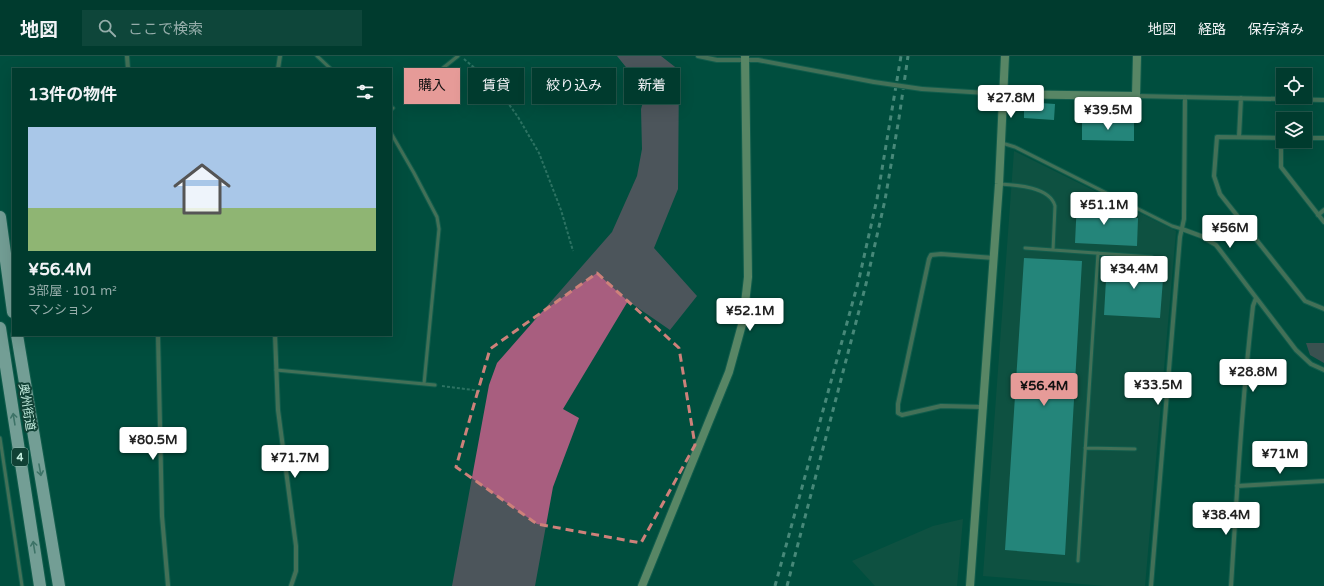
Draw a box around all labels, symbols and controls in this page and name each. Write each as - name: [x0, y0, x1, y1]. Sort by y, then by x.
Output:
- search box: [82, 10, 362, 46]
- icon: search: [96, 17, 118, 39]
- text: 地図: [20, 19, 58, 41]
- text: ここで検索: [128, 20, 203, 38]
- text: 地図: [1148, 21, 1176, 38]
- text: 経路: [1198, 21, 1226, 38]
- text: 保存済み: [1248, 21, 1304, 38]
- chip: 購入: [404, 68, 460, 104]
- chip: 賃貸: [468, 68, 524, 104]
- chip: 絞り込み: [532, 68, 616, 104]
- chip: 新着: [624, 68, 680, 104]
- map controls: [1276, 68, 1312, 148]
- button: locate: [1276, 68, 1312, 104]
- icon: filters: [354, 81, 376, 103]
- text: 13件の物件: [28, 84, 117, 105]
- pin: ¥27.8M: [978, 85, 1044, 119]
- text: ¥27.8M: [987, 90, 1035, 106]
- pin: ¥39.5M: [1075, 97, 1141, 131]
- text: ¥39.5M: [1084, 102, 1132, 118]
- button: layers: [1276, 112, 1312, 148]
- icon: home: [166, 153, 238, 225]
- pin: ¥51.1M: [1071, 192, 1137, 226]
- text: ¥51.1M: [1080, 197, 1128, 213]
- pin: ¥56M: [1206, 215, 1254, 249]
- text: ¥56M: [1211, 220, 1249, 236]
- pin: ¥34.4M: [1101, 256, 1167, 290]
- text: ¥56.4M: [28, 259, 92, 280]
- text: ¥34.4M: [1110, 261, 1158, 277]
- text: 3部屋 · 101 m²: [28, 283, 117, 299]
- pin: ¥52.1M: [717, 298, 783, 332]
- text: マンション: [28, 302, 93, 318]
- text: ¥52.1M: [726, 303, 774, 319]
- pin: ¥28.8M: [1220, 359, 1286, 393]
- text: ¥28.8M: [1229, 364, 1277, 380]
- pin: ¥33.5M: [1125, 372, 1191, 406]
- pin: ¥56.4M: [1011, 373, 1077, 407]
- text: ¥33.5M: [1134, 377, 1182, 393]
- text: ¥56.4M: [1020, 378, 1068, 394]
- street label: 奥州街道: [16, 382, 38, 432]
- one-way arrow: [10, 413, 18, 426]
- pin: ¥80.5M: [120, 427, 186, 461]
- text: ¥80.5M: [129, 432, 177, 448]
- pin: ¥71M: [1256, 441, 1304, 475]
- pin: ¥71.7M: [262, 445, 328, 479]
- text: ¥71M: [1261, 446, 1299, 462]
- road number: 4: [12, 448, 28, 466]
- text: ¥71.7M: [271, 450, 319, 466]
- one-way arrow: [36, 463, 44, 476]
- pin: ¥38.4M: [1193, 502, 1259, 536]
- text: ¥38.4M: [1202, 507, 1250, 523]
- one-way arrow: [30, 541, 38, 554]

